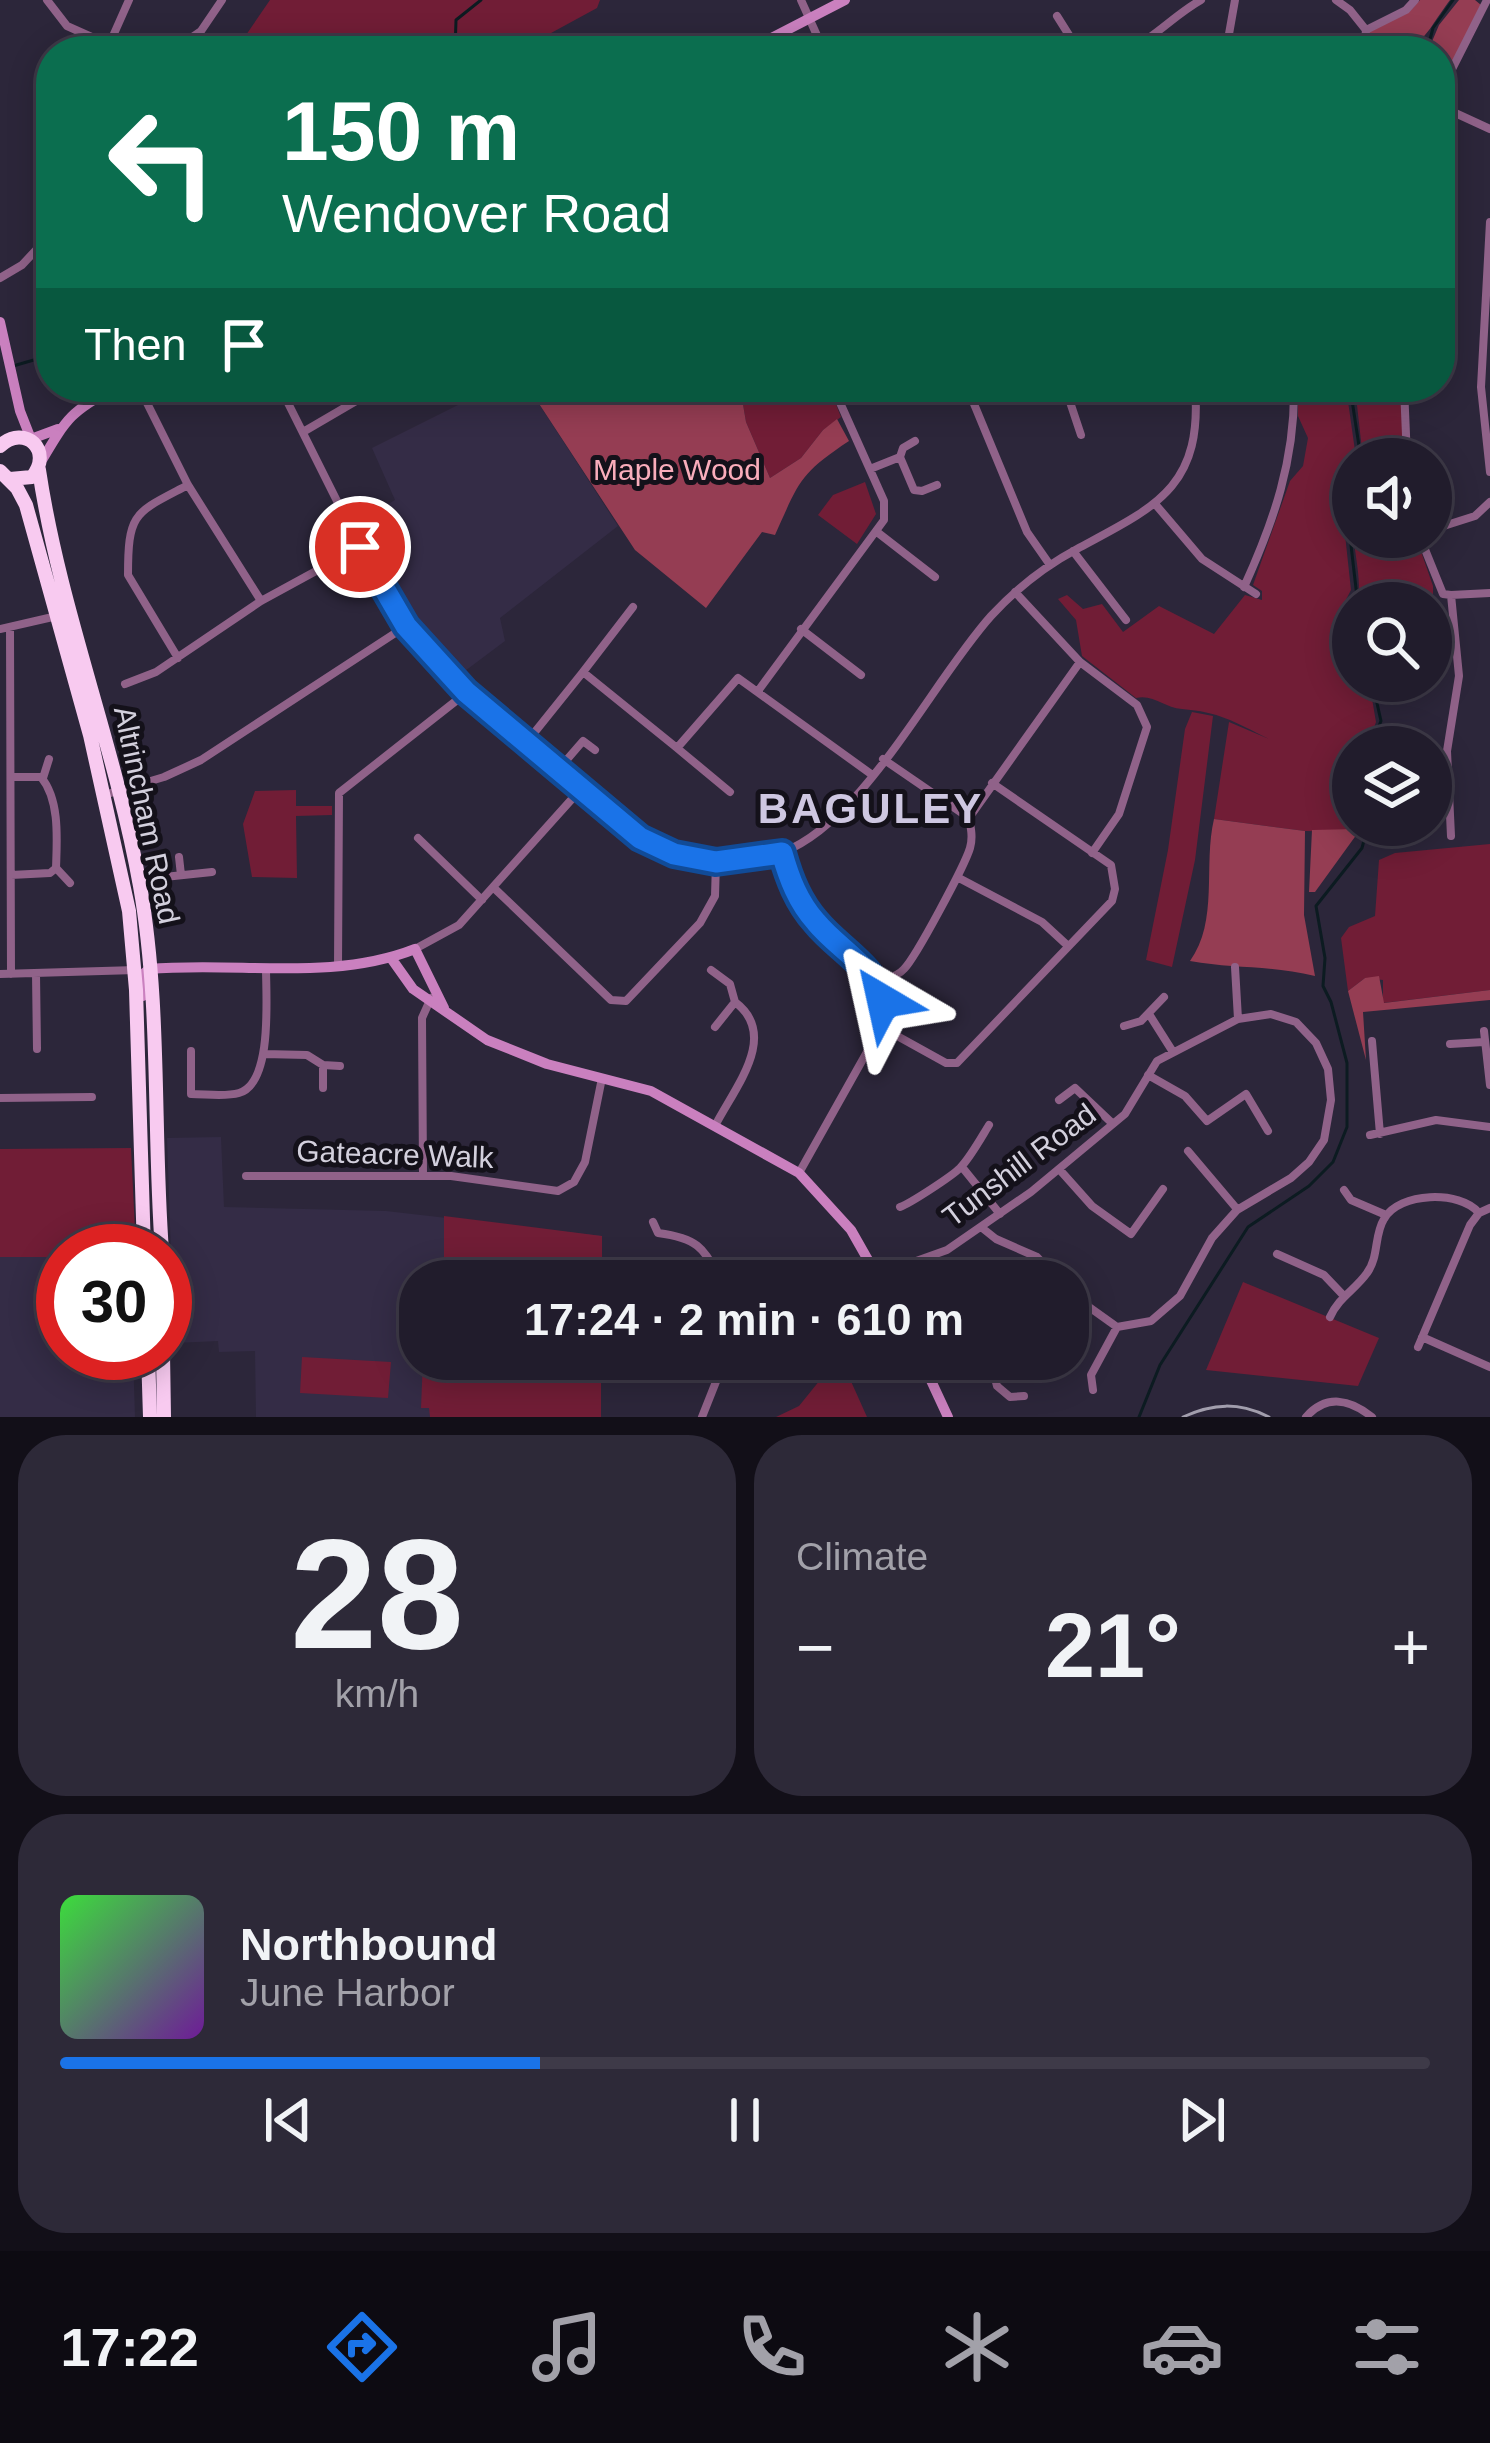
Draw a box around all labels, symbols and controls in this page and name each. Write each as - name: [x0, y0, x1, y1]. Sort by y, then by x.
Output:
- icon: left: [84, 84, 240, 240]
- text: 150 m: [282, 84, 520, 178]
- text: Wendover Road: [282, 183, 671, 243]
- icon: arrive: [211, 312, 277, 378]
- text: Then: [84, 319, 187, 370]
- map controls: [1332, 438, 1452, 846]
- button: sound: [1332, 438, 1452, 558]
- park label: Maple Wood: [593, 453, 761, 486]
- pin: [309, 496, 411, 598]
- icon: arrive: [327, 514, 393, 580]
- button: search: [1332, 582, 1452, 702]
- street label: Altrincham Road: [108, 703, 186, 927]
- button: layers: [1332, 726, 1452, 846]
- district label: BAGULEY: [758, 785, 984, 832]
- position arrow: [820, 938, 946, 1064]
- street label: Tunshill Road: [936, 1097, 1102, 1233]
- street label: Gateacre Walk: [296, 1134, 495, 1174]
- speed limit sign: 30: [36, 1224, 192, 1380]
- text: 17:24 · 2 min · 610 m: [524, 1294, 964, 1345]
- text: 28: [290, 1507, 464, 1681]
- text: Climate: [796, 1535, 928, 1578]
- text: 21°: [1045, 1596, 1181, 1696]
- text: −: [796, 1610, 835, 1684]
- text: +: [1391, 1610, 1430, 1684]
- text: km/h: [335, 1672, 419, 1715]
- text: Northbound: [240, 1919, 497, 1970]
- text: June Harbor: [240, 1971, 455, 2014]
- icon: previous: [255, 2087, 321, 2153]
- icon: pause: [712, 2087, 778, 2153]
- icon: next: [1169, 2087, 1235, 2153]
- icon: directions: [320, 2305, 404, 2389]
- icon: music: [525, 2305, 609, 2389]
- icon: phone: [730, 2305, 814, 2389]
- icon: climate: [935, 2305, 1019, 2389]
- icon: car: [1140, 2305, 1224, 2389]
- icon: filters: [1345, 2305, 1429, 2389]
- text: 17:22: [61, 2317, 199, 2377]

